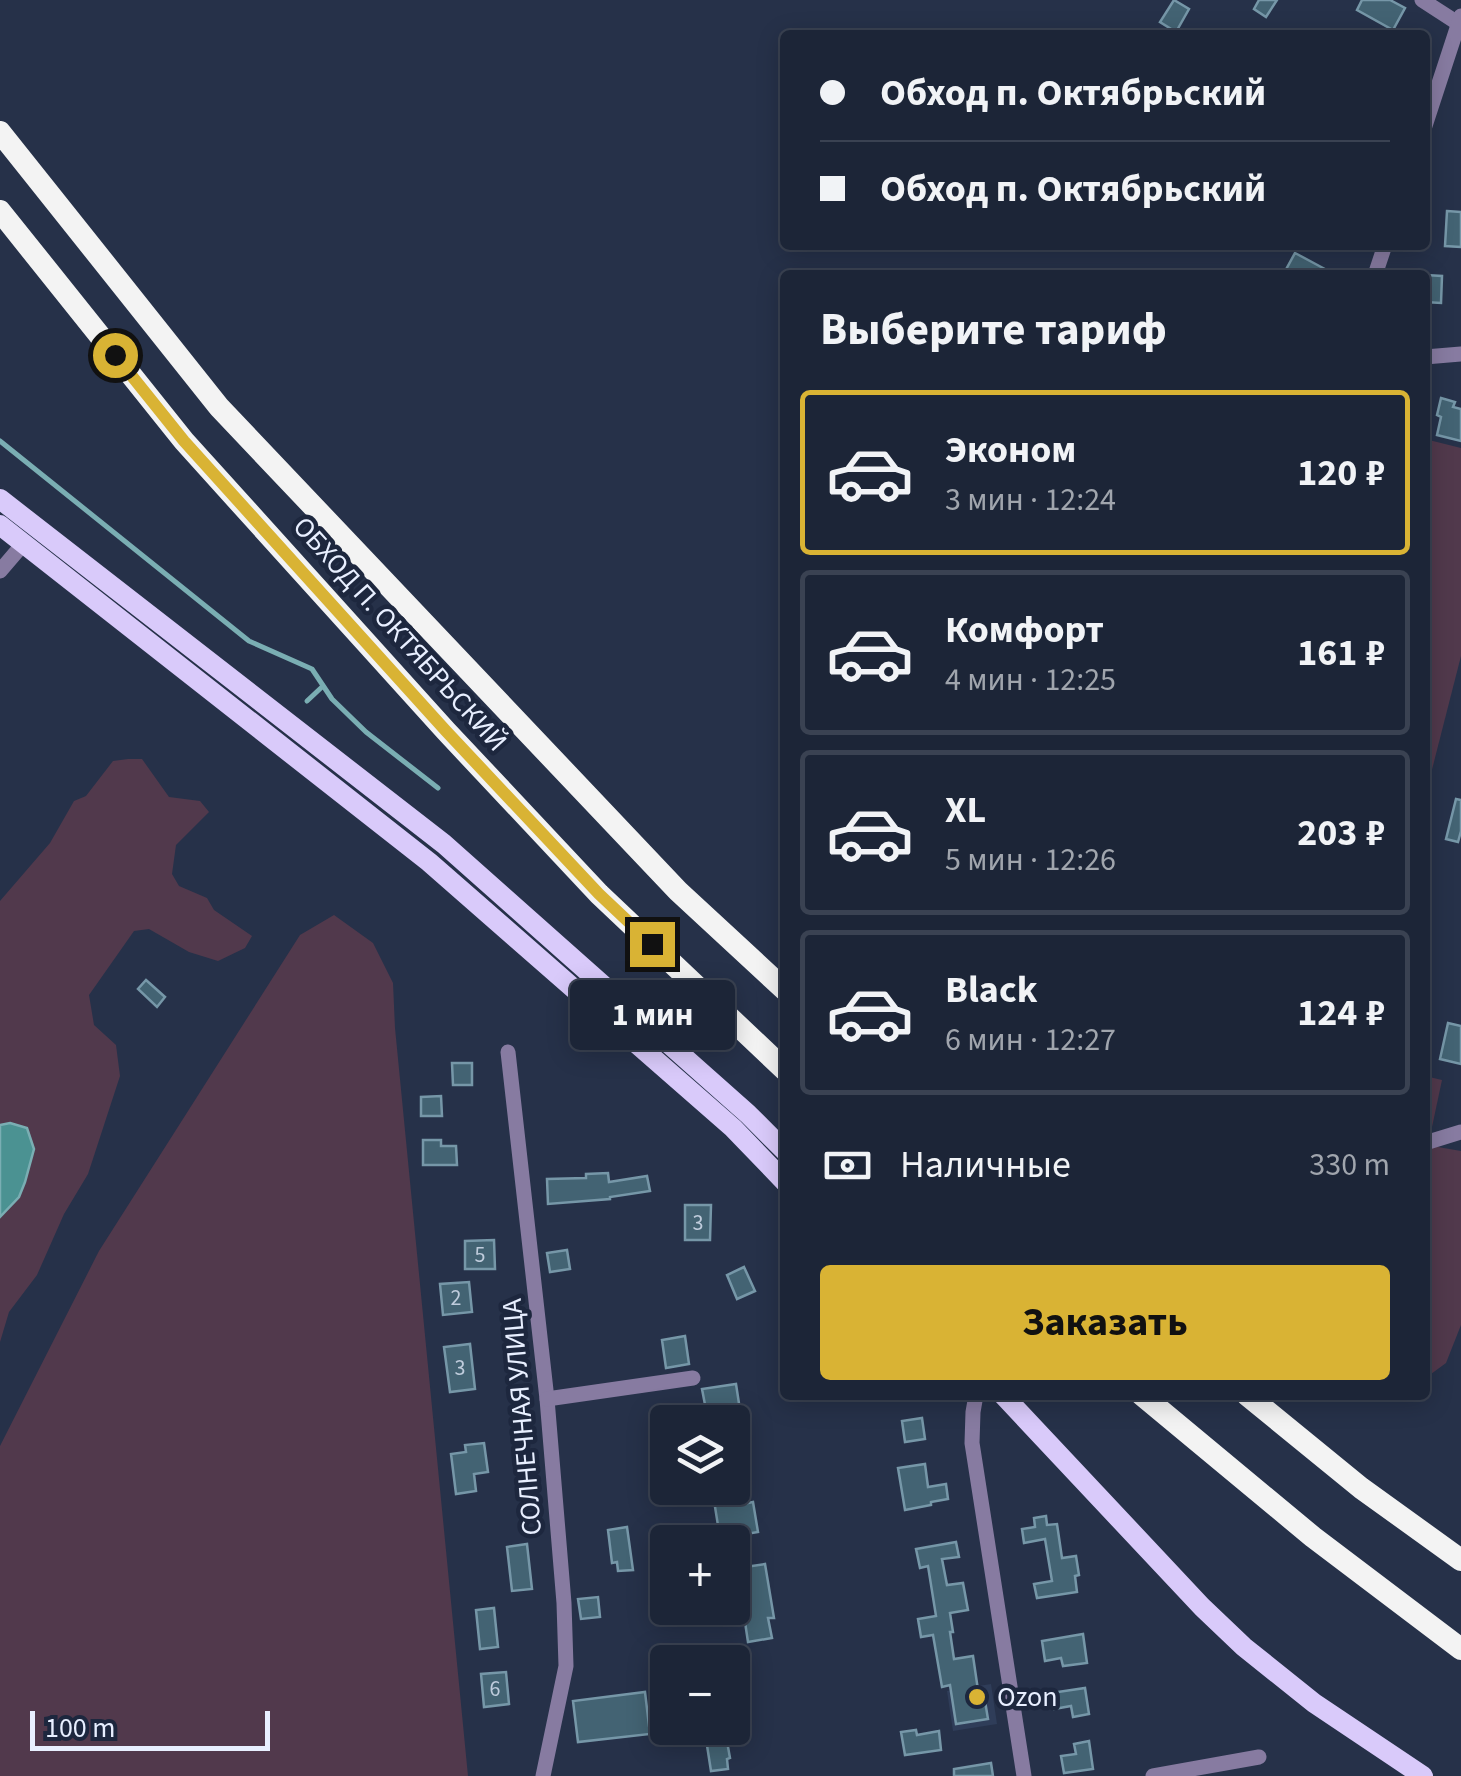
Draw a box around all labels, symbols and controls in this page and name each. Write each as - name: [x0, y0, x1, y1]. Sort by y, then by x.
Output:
- text: Обход п. Октябрьский: [880, 66, 1266, 120]
- text: Обход п. Октябрьский: [880, 162, 1266, 216]
- text: Выберите тариф: [820, 298, 1167, 362]
- route start: [93, 333, 138, 378]
- text: Эконом: [945, 423, 1076, 477]
- icon: car: [825, 428, 915, 518]
- text: 120 ₽: [1297, 446, 1385, 500]
- text: 3 мин · 12:24: [945, 477, 1116, 523]
- street label: ОБХОД П. ОКТЯБРЬСКИЙ: [284, 508, 516, 760]
- text: Комфорт: [945, 603, 1104, 657]
- icon: car: [825, 608, 915, 698]
- text: 161 ₽: [1297, 626, 1385, 680]
- text: 4 мин · 12:25: [945, 657, 1116, 703]
- text: XL: [945, 783, 986, 837]
- icon: car: [825, 788, 915, 878]
- text: 203 ₽: [1297, 806, 1385, 860]
- text: 5 мин · 12:26: [945, 837, 1116, 883]
- route end: [630, 922, 675, 967]
- text: Black: [945, 963, 1038, 1017]
- icon: car: [825, 968, 915, 1058]
- callout: 1 мин: [570, 979, 734, 1049]
- text: 124 ₽: [1297, 986, 1385, 1040]
- text: 1 мин: [612, 992, 693, 1038]
- text: 6 мин · 12:27: [945, 1017, 1116, 1063]
- icon: cash: [820, 1138, 875, 1193]
- text: Наличные: [900, 1138, 1071, 1192]
- text: 330 m: [1309, 1142, 1390, 1188]
- house number: 3: [693, 1207, 703, 1239]
- house number: 5: [475, 1239, 485, 1271]
- button: Заказать: [820, 1265, 1390, 1380]
- house number: 2: [451, 1282, 461, 1314]
- street label: СОЛНЕЧНАЯ УЛИЦА: [492, 1296, 552, 1537]
- house number: 3: [455, 1352, 465, 1384]
- map controls: [650, 1405, 750, 1745]
- button: layers: [650, 1405, 750, 1505]
- button: +: [650, 1525, 750, 1625]
- button: −: [650, 1645, 750, 1745]
- house number: 6: [490, 1673, 501, 1705]
- place label: Ozon: [997, 1677, 1058, 1717]
- marker: Ozon: [966, 1686, 988, 1708]
- scale bar: [30, 1706, 270, 1750]
- text: 100 m: [45, 1708, 116, 1748]

